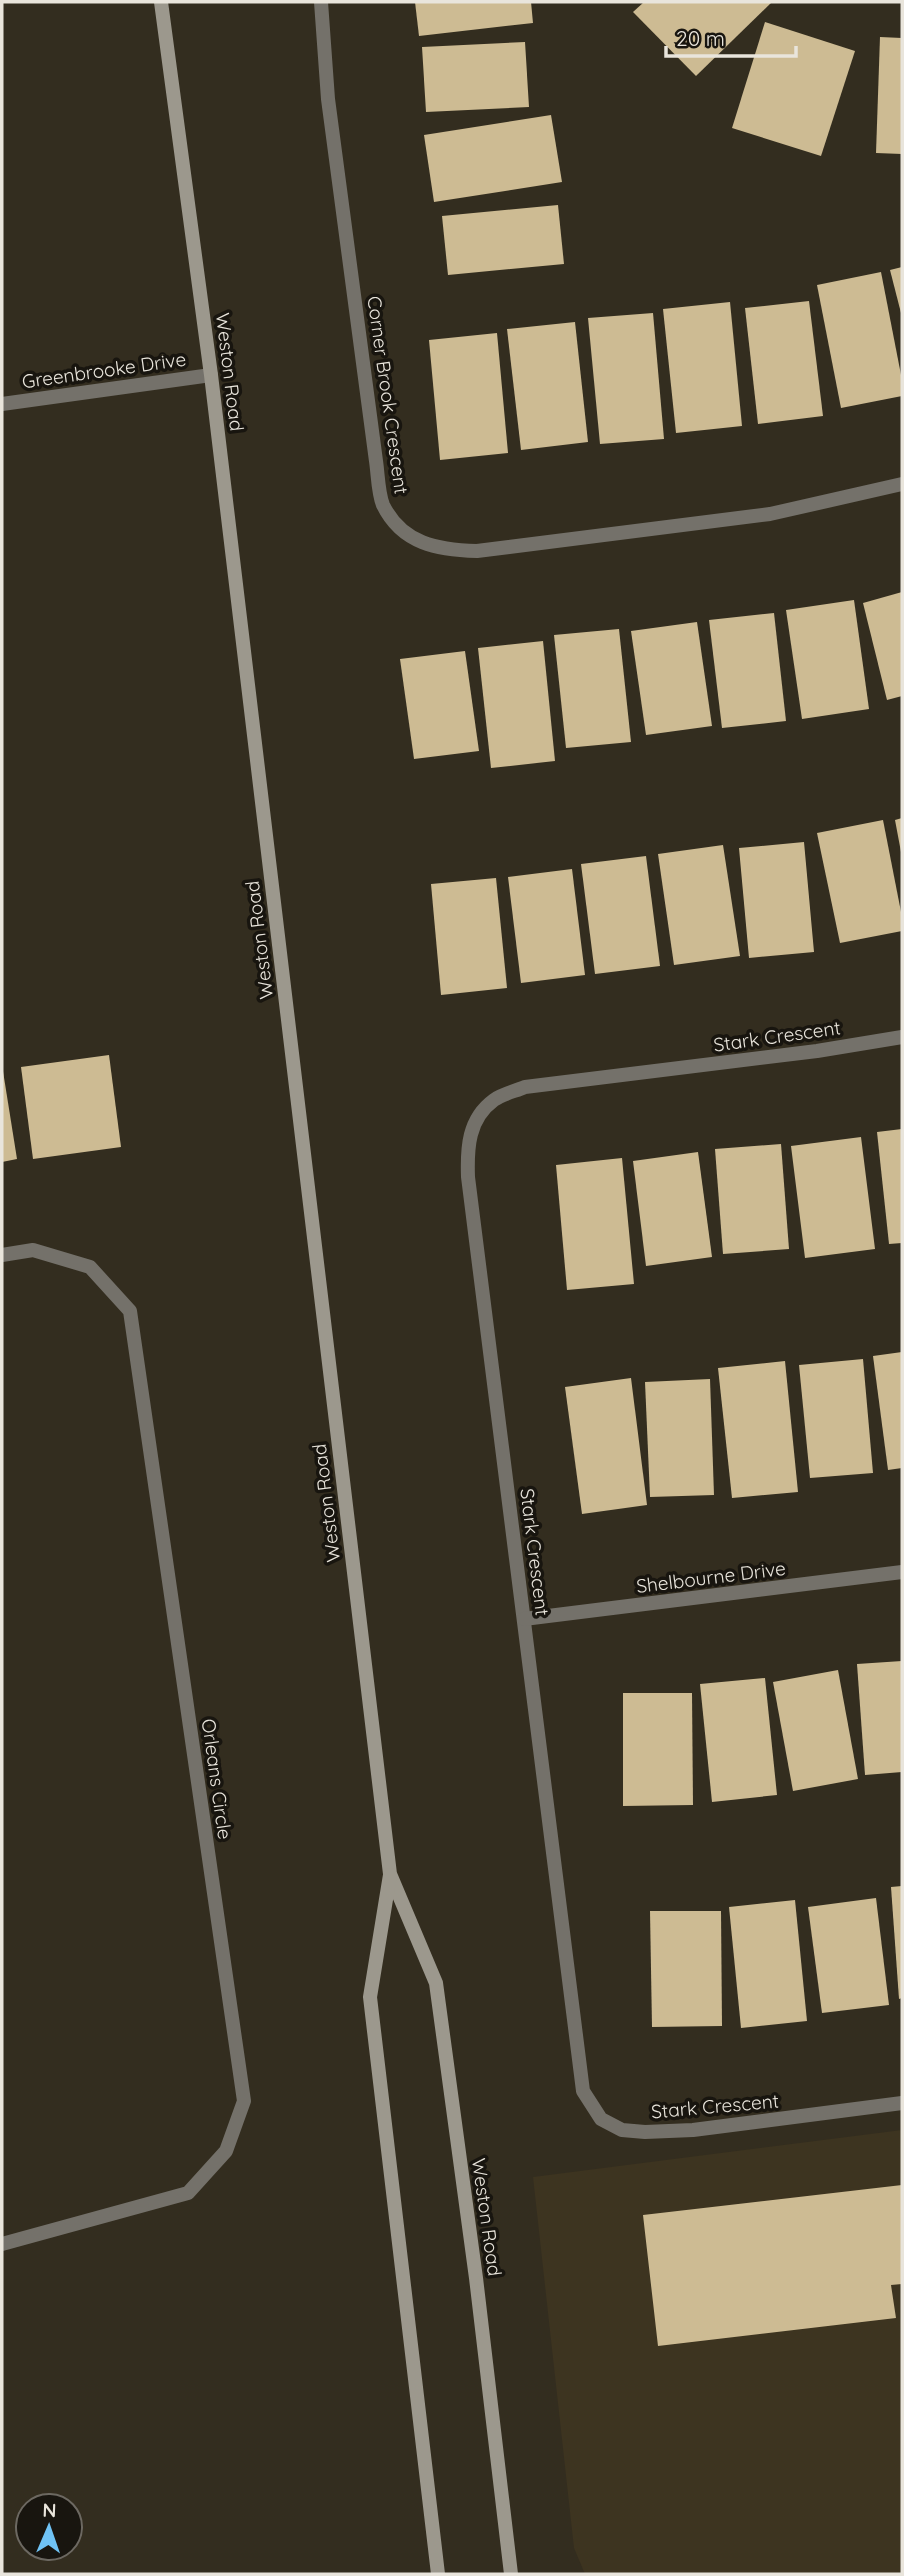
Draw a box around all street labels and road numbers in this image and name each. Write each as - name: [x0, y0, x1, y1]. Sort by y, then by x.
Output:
- street label: Corner Brook Crescent: [362, 294, 414, 496]
- street label: Weston Road: [211, 312, 249, 432]
- street label: Greenbrooke Drive: [20, 347, 188, 393]
- street label: Weston Road: [240, 880, 278, 1000]
- street label: Stark Crescent: [712, 1015, 842, 1057]
- street label: Weston Road: [307, 1443, 345, 1563]
- street label: Stark Crescent: [515, 1487, 555, 1617]
- street label: Shelbourne Drive: [635, 1556, 787, 1598]
- street label: Orleans Circle: [197, 1717, 237, 1841]
- street label: Stark Crescent: [650, 2088, 780, 2124]
- street label: Weston Road: [467, 2156, 507, 2278]

